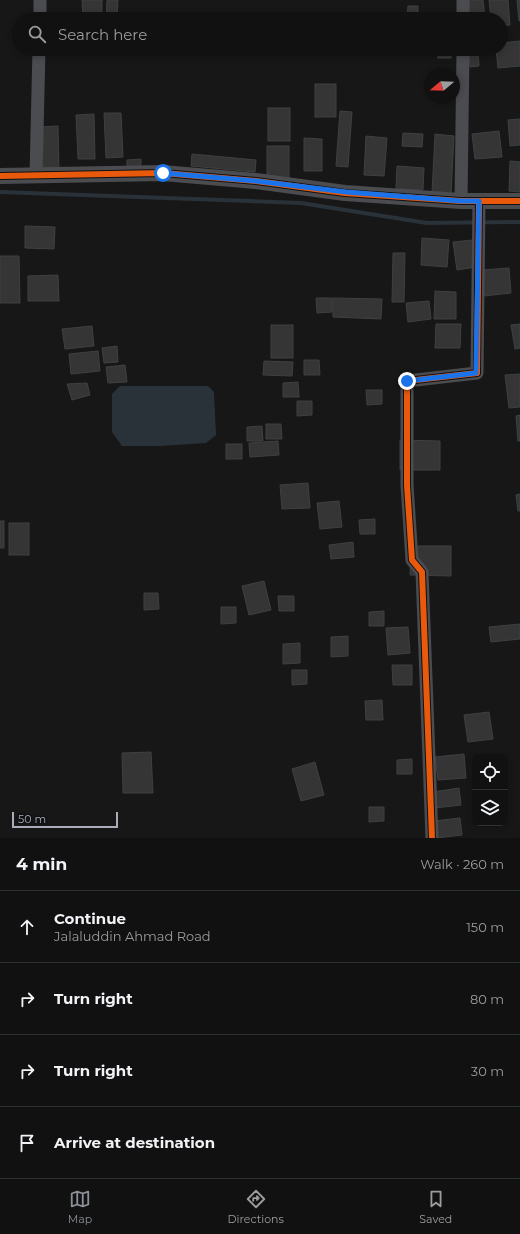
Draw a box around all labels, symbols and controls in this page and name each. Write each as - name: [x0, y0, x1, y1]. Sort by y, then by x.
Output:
- search box: [12, 12, 508, 56]
- icon: search: [26, 23, 48, 45]
- text: Search here: [58, 25, 147, 44]
- north arrow: [424, 68, 460, 104]
- route start: [154, 164, 172, 182]
- route end: [398, 372, 416, 390]
- map controls: [472, 754, 508, 826]
- button: locate: [472, 754, 508, 790]
- button: layers: [472, 790, 508, 826]
- scale bar: [12, 810, 118, 829]
- text: 50 m: [18, 812, 46, 826]
- text: 4 min: [16, 854, 67, 874]
- text: Walk · 260 m: [420, 856, 504, 872]
- text: Continue: [54, 909, 126, 928]
- icon: ahead: [16, 916, 38, 938]
- text: 150 m: [466, 919, 504, 935]
- text: Jalaluddin Ahmad Road: [54, 928, 211, 944]
- icon: right: [16, 988, 38, 1010]
- text: Turn right: [54, 989, 133, 1008]
- text: 80 m: [470, 991, 504, 1007]
- icon: right: [16, 1060, 38, 1082]
- text: Turn right: [54, 1061, 133, 1080]
- text: 30 m: [471, 1063, 504, 1079]
- icon: arrive: [16, 1132, 38, 1154]
- text: Arrive at destination: [54, 1133, 215, 1152]
- tab: Map: [68, 1188, 92, 1226]
- tab: Directions: [228, 1188, 284, 1226]
- tab: Saved: [419, 1188, 452, 1226]

